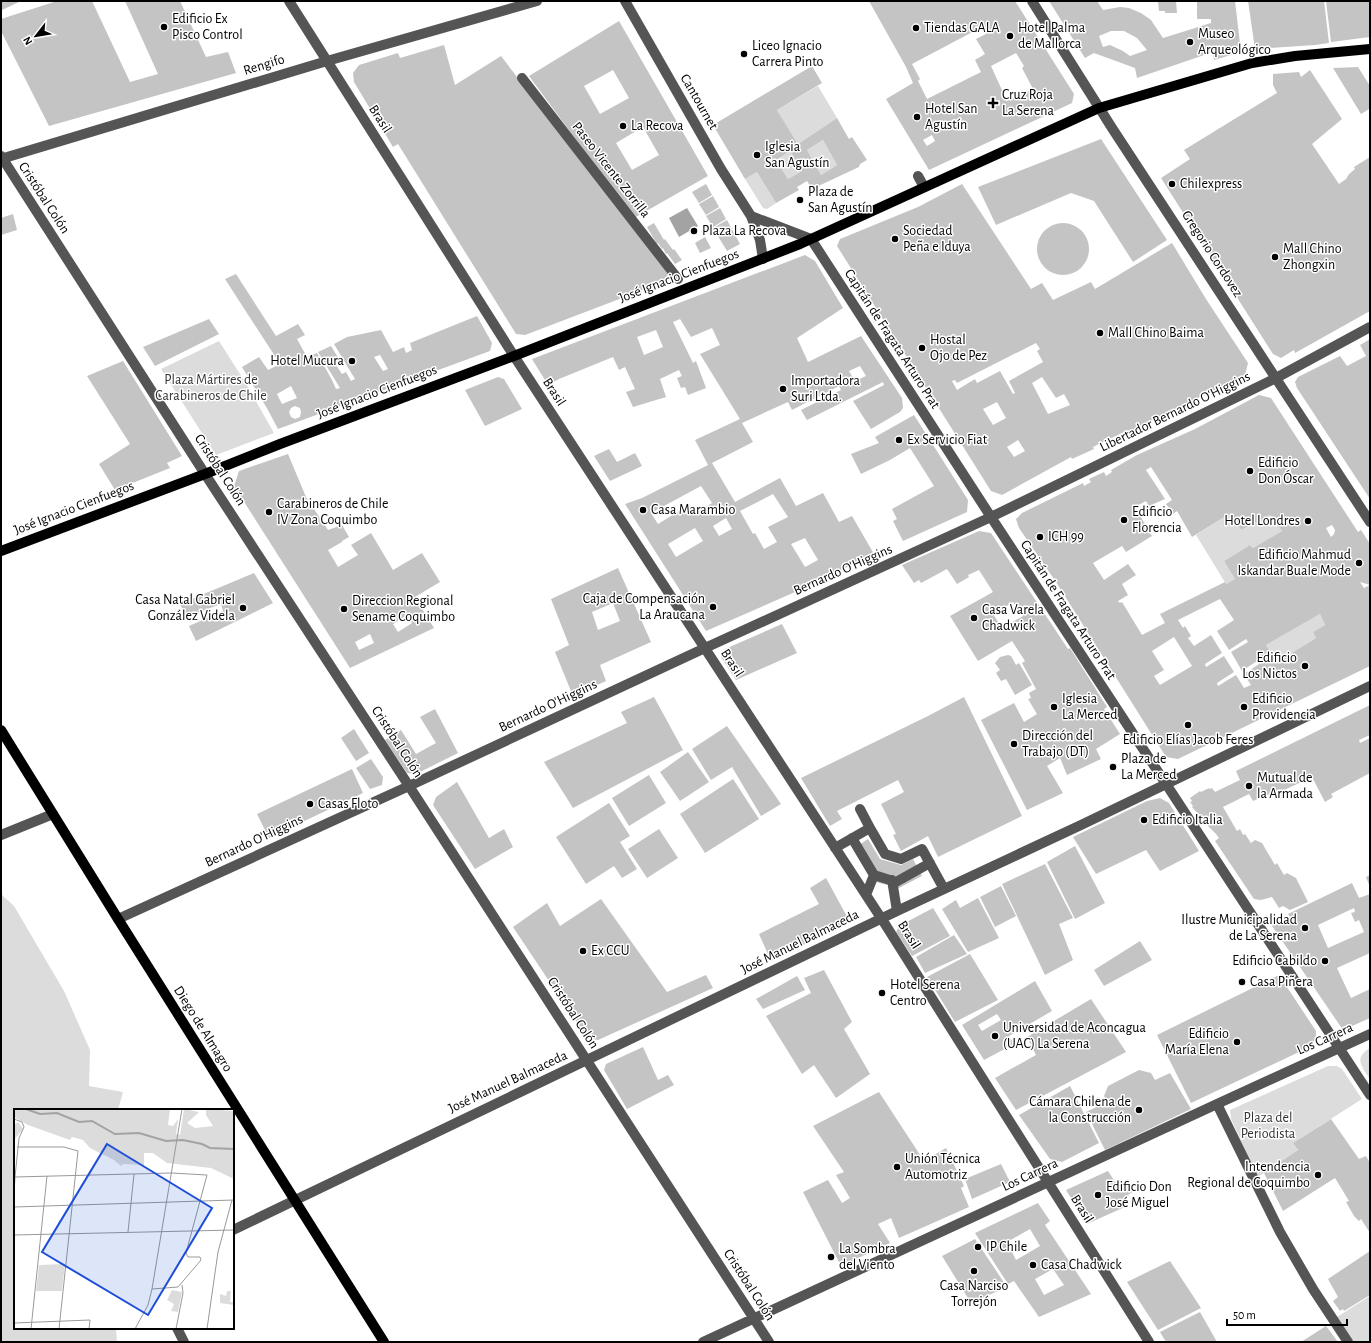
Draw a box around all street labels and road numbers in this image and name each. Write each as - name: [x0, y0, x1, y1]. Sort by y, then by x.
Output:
- street label: Rengifo: [242, 52, 286, 78]
- street label: Cantournet: [678, 72, 721, 133]
- street label: Brasil: [366, 102, 394, 136]
- street label: Paseo Vicente Zorrilla: [569, 120, 653, 221]
- street label: Cristóbal Colón: [16, 160, 72, 236]
- street label: Gregorio Cordovez: [1179, 208, 1245, 300]
- street label: José Ignacio Cienfuegos: [617, 247, 741, 305]
- street label: Capitán de Fragata Arturo Prat: [842, 267, 943, 412]
- street label: José Ignacio Cienfuegos: [315, 363, 439, 421]
- street label: Libertador Bernardo O'Higgins: [1098, 369, 1252, 455]
- street label: Brasil: [540, 375, 568, 409]
- street label: Cristóbal Colón: [192, 432, 248, 508]
- street label: José Ignacio Cienfuegos: [12, 479, 136, 537]
- street label: Capitán de Fragata Arturo Prat: [1018, 538, 1119, 683]
- street label: Bernardo O'Higgins: [792, 542, 894, 598]
- street label: Brasil: [718, 646, 746, 680]
- street label: Bernardo O'Higgins: [497, 677, 599, 735]
- street label: Cristóbal Colón: [369, 704, 425, 780]
- street label: Bernardo O'Higgins: [203, 812, 305, 870]
- street label: José Manuel Balmaceda: [739, 907, 862, 977]
- street label: Brasil: [895, 918, 923, 952]
- street label: Cristóbal Colón: [545, 975, 601, 1051]
- street label: Diego de Almagro: [171, 984, 235, 1074]
- street label: Los Carrera: [1295, 1020, 1356, 1058]
- street label: José Manuel Balmaceda: [446, 1048, 570, 1116]
- street label: Los Carrera: [1000, 1156, 1061, 1194]
- street label: Brasil: [1068, 1192, 1096, 1226]
- street label: Cristóbal Colón: [721, 1247, 777, 1323]

